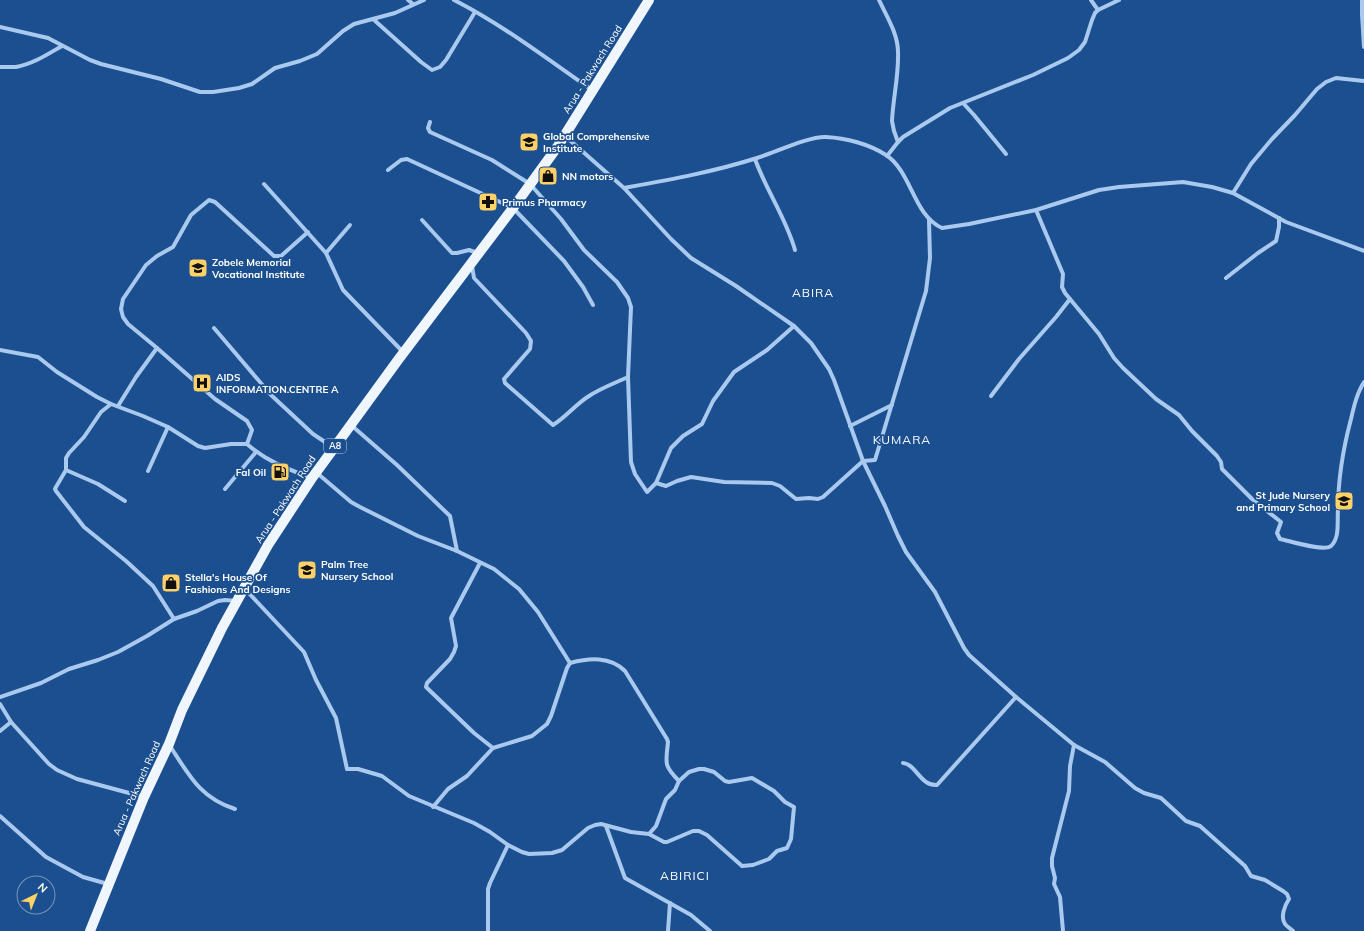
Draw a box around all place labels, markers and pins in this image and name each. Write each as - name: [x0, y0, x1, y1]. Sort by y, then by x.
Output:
- place label: Global Comprehensive Institute: [543, 130, 650, 155]
- school or university icon: Global Comprehensive Institute: [518, 131, 540, 153]
- shop icon: NN motors: [537, 165, 559, 187]
- place label: NN motors: [562, 170, 613, 183]
- pharmacy icon: Primus Pharmacy: [477, 191, 499, 213]
- place label: Primus Pharmacy: [502, 196, 587, 209]
- place label: Zobele Memorial Vocational Institute: [211, 256, 305, 281]
- school or university icon: Zobele Memorial Vocational Institute: [187, 257, 209, 279]
- place label: AIDS INFORMATION.CENTRE A: [216, 371, 339, 396]
- hospital icon: AIDS INFORMATION.CENTRE A: [191, 372, 213, 394]
- fuel station icon: Fal Oil: [269, 461, 291, 483]
- place label: Fal Oil: [236, 466, 266, 479]
- place label: St Jude Nursery and Primary School: [1236, 489, 1331, 514]
- school or university icon: St Jude Nursery and Primary School: [1333, 490, 1355, 512]
- place label: Palm Tree Nursery School: [321, 558, 393, 583]
- school or university icon: Palm Tree Nursery School: [296, 559, 318, 581]
- place label: Stella's House Of Fashions And Designs: [185, 571, 291, 596]
- shop icon: Stella's House Of Fashions And Designs: [160, 572, 182, 594]

